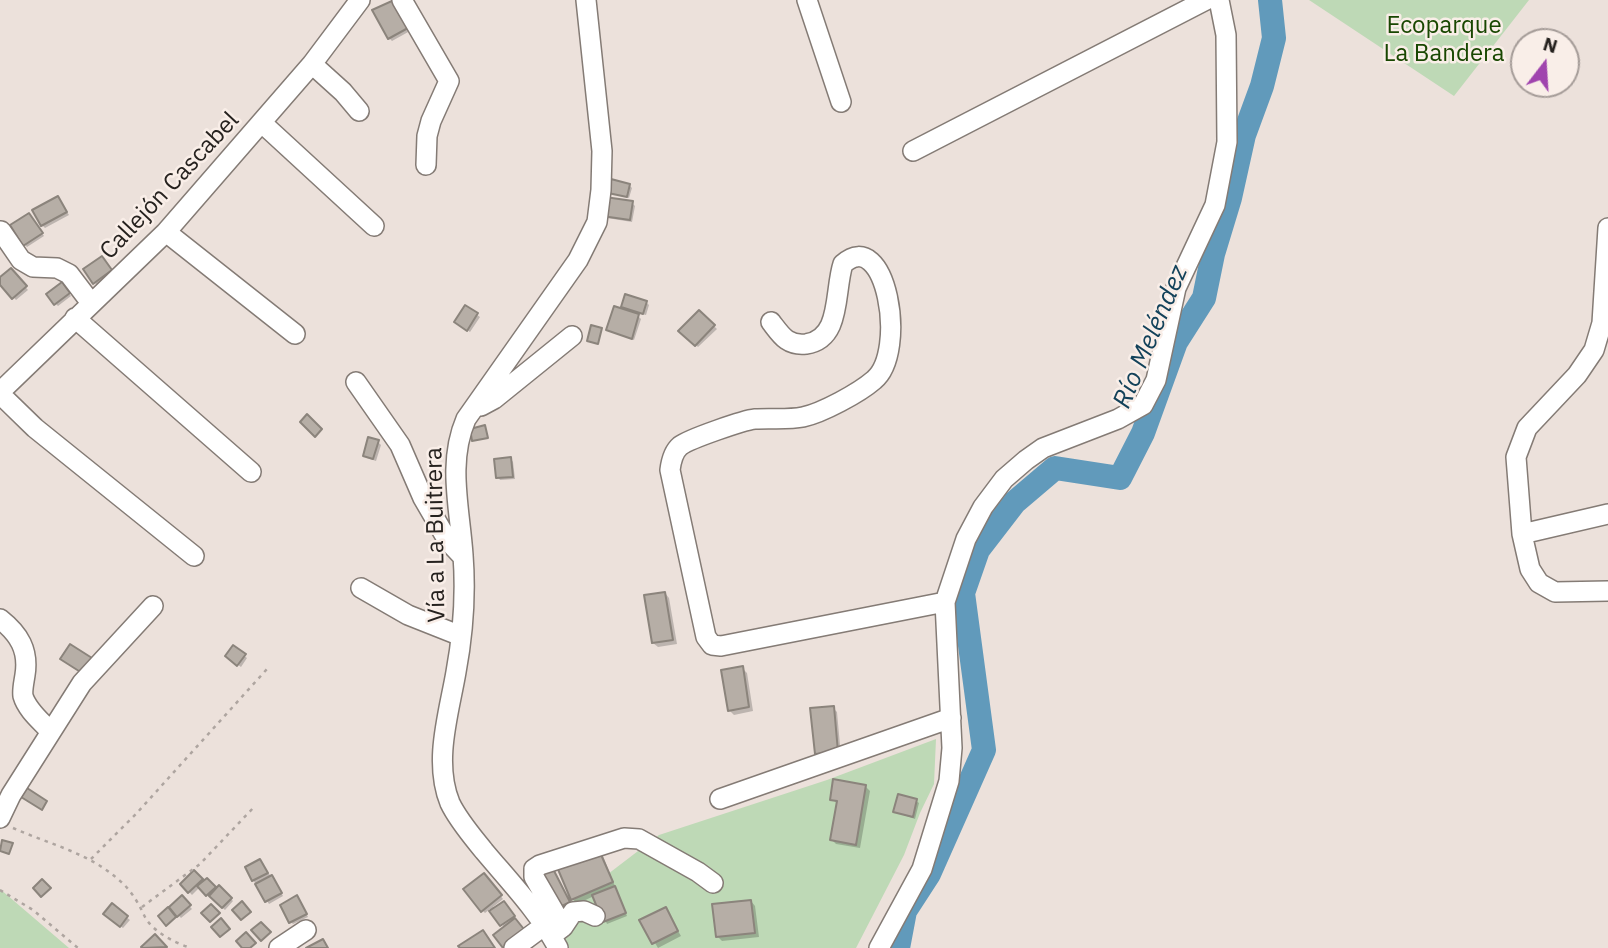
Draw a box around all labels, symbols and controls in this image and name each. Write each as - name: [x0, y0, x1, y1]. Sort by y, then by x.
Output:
- park label: Ecoparque La Bandera: [1383, 12, 1505, 68]
- north arrow: [1510, 28, 1580, 98]
- text: N: [1540, 31, 1561, 58]
- street label: Callejón Cascabel: [95, 107, 245, 265]
- water label: Río Meléndez: [1107, 261, 1195, 413]
- street label: Vía a La Buitrera: [420, 447, 452, 623]

